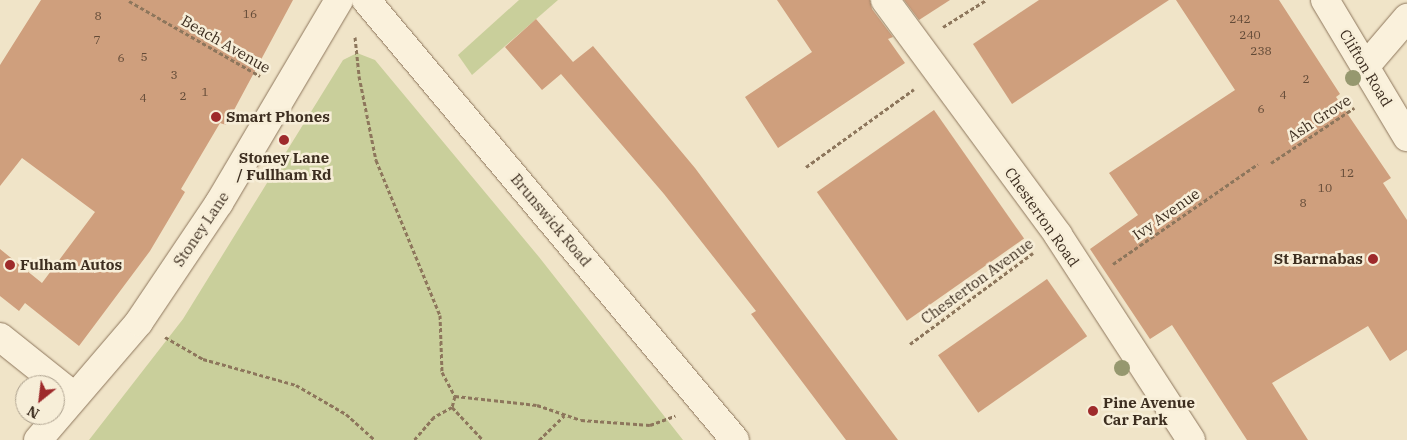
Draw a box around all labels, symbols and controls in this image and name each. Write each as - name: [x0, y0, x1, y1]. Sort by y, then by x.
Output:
- house number: 16: [243, 7, 257, 21]
- house number: 8: [94, 9, 102, 23]
- street label: Beach Avenue: [178, 11, 274, 77]
- house number: 242: [1229, 12, 1251, 26]
- street label: Clifton Road: [1336, 26, 1396, 110]
- house number: 240: [1239, 28, 1261, 42]
- house number: 7: [93, 33, 101, 47]
- house number: 238: [1250, 44, 1272, 58]
- house number: 5: [140, 50, 148, 64]
- house number: 6: [117, 51, 125, 65]
- house number: 3: [170, 68, 178, 82]
- house number: 2: [1302, 72, 1310, 86]
- house number: 1: [201, 85, 209, 99]
- house number: 4: [1279, 88, 1287, 102]
- house number: 2: [179, 89, 187, 103]
- house number: 4: [139, 91, 147, 105]
- street label: Ash Grove: [1284, 91, 1354, 145]
- house number: 6: [1257, 102, 1265, 116]
- place label: Smart Phones: [226, 108, 330, 126]
- marker: Smart Phones: [210, 111, 222, 123]
- marker: Stoney Lane / Fullham Rd: [278, 134, 290, 146]
- place label: Stoney Lane / Fullham Rd: [236, 148, 332, 183]
- street label: Chesterton Road: [1001, 164, 1083, 270]
- house number: 12: [1340, 166, 1354, 180]
- street label: Brunswick Road: [507, 170, 595, 270]
- house number: 10: [1318, 181, 1332, 195]
- street label: Ivy Avenue: [1129, 184, 1203, 244]
- street label: Stoney Lane: [169, 188, 233, 270]
- house number: 8: [1299, 196, 1307, 210]
- street label: Chesterton Avenue: [917, 234, 1037, 328]
- place label: St Barnabas: [1274, 250, 1363, 268]
- marker: St Barnabas: [1367, 253, 1379, 265]
- place label: Fulham Autos: [20, 256, 122, 274]
- marker: Fulham Autos: [4, 259, 16, 271]
- north arrow: [15, 375, 65, 425]
- place label: Pine Avenue Car Park: [1103, 393, 1195, 428]
- text: N: [24, 402, 42, 423]
- marker: Pine Avenue Car Park: [1087, 405, 1099, 417]

